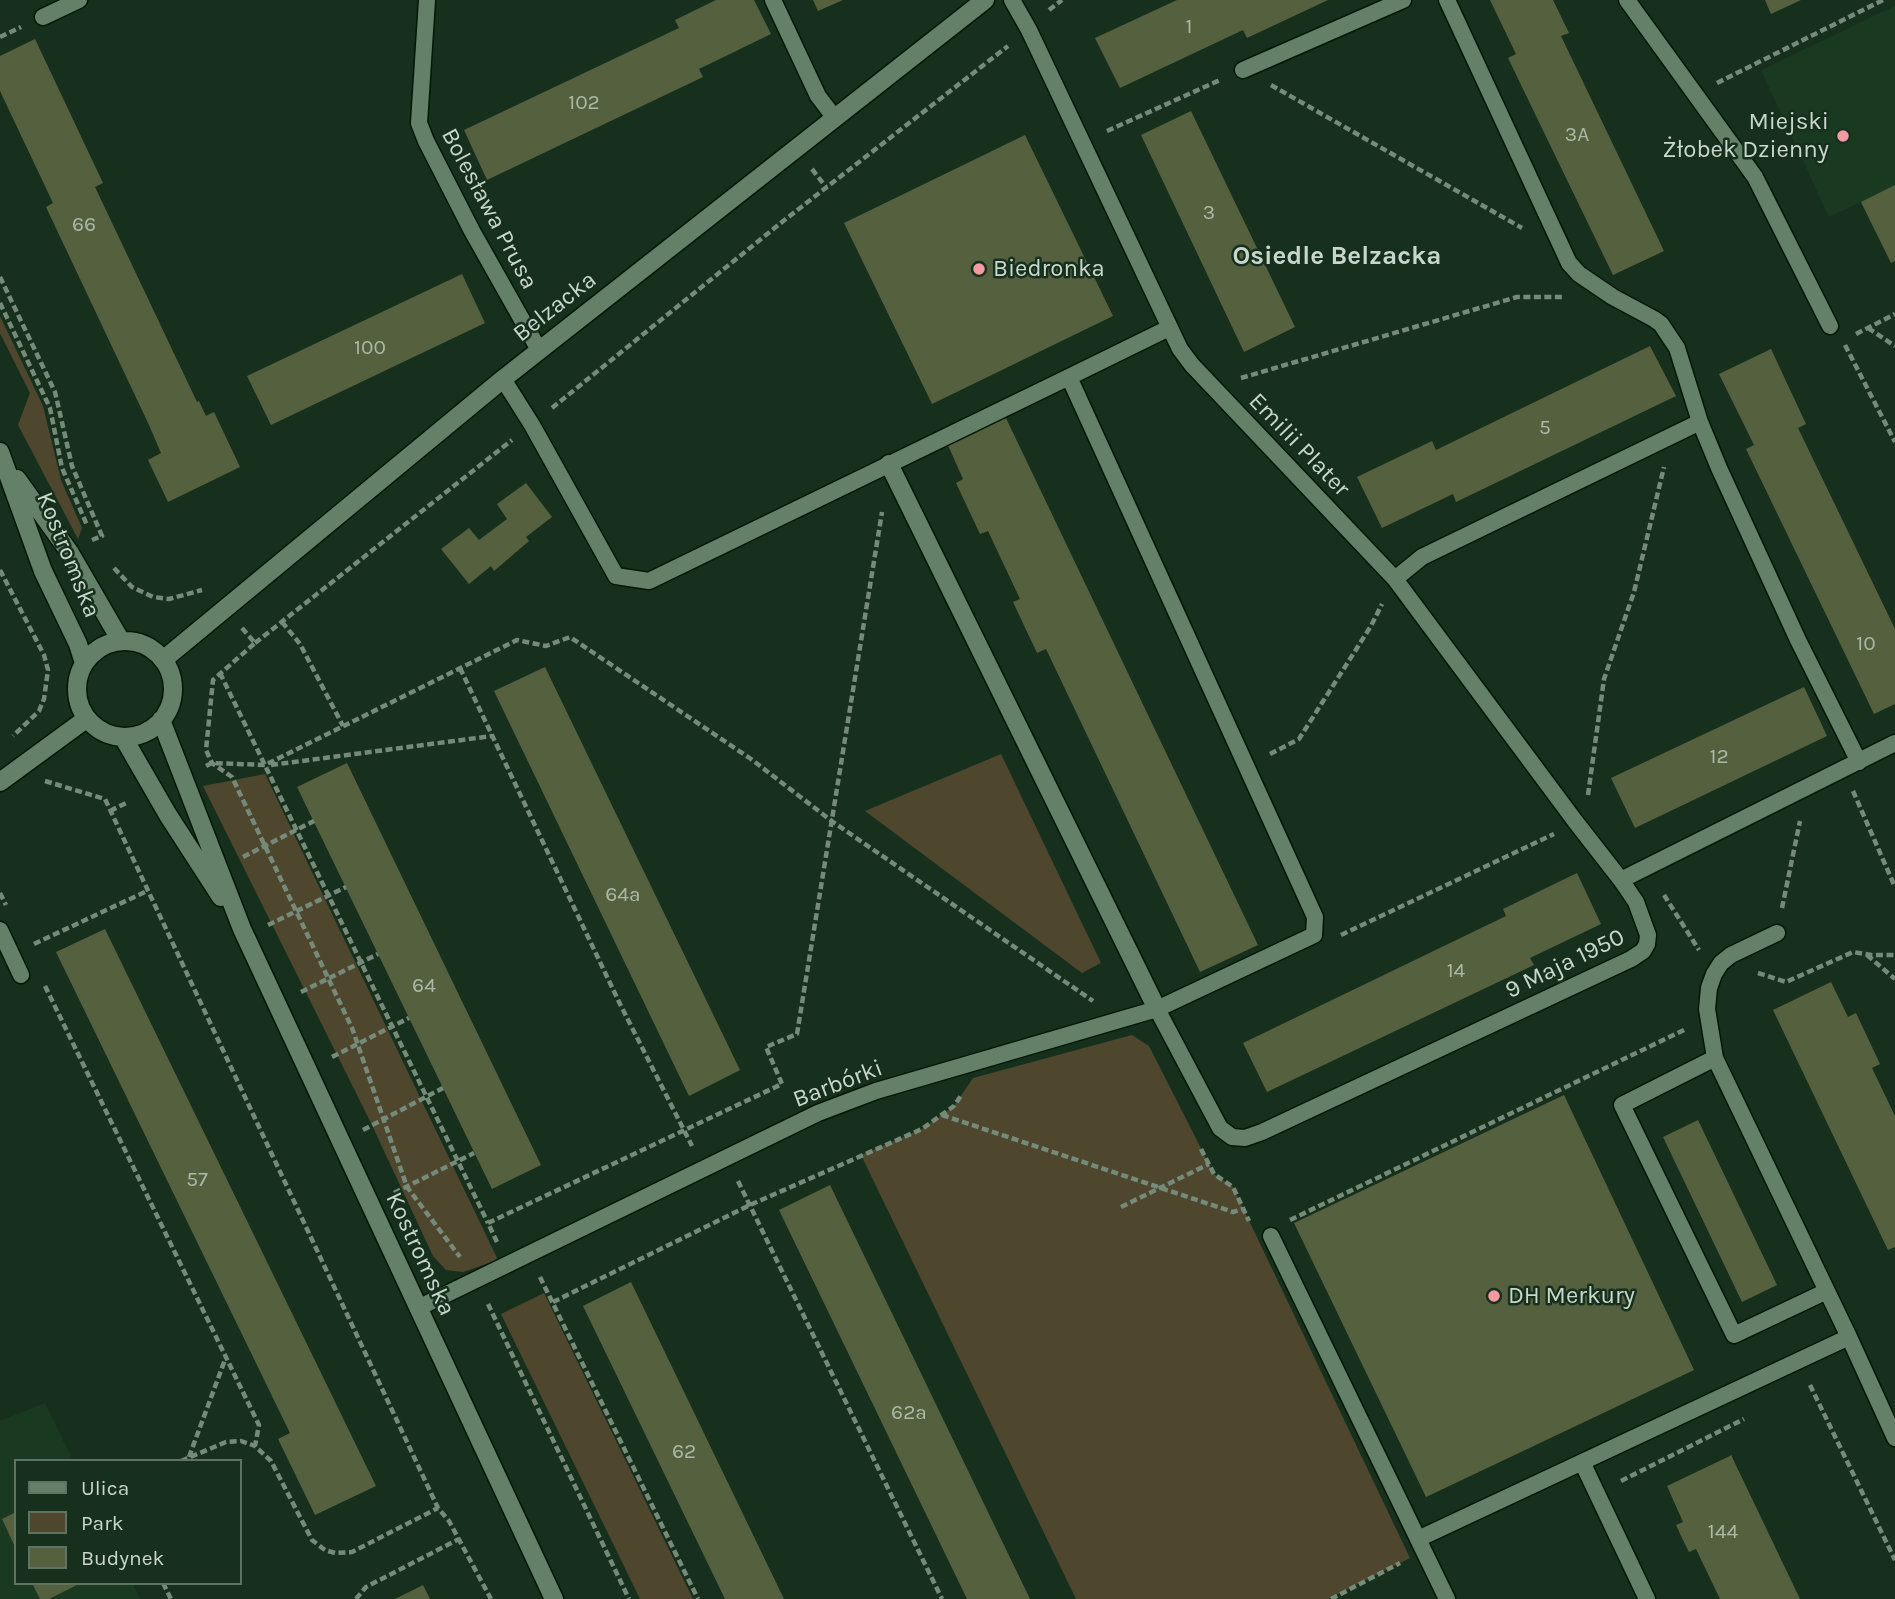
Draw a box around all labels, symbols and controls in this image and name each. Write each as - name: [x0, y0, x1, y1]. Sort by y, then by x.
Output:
- house number: 1: [1186, 14, 1192, 40]
- house number: 102: [568, 90, 600, 116]
- place label: Miejski Żłobek Dzienny: [1662, 108, 1829, 164]
- house number: 3A: [1565, 122, 1589, 148]
- street label: Bolesława Prusa: [434, 124, 544, 294]
- marker: Miejski Żłobek Dzienny: [1835, 128, 1851, 144]
- house number: 3: [1203, 200, 1215, 226]
- house number: 66: [72, 212, 96, 238]
- district label: Osiedle Belzacka: [1233, 241, 1441, 273]
- place label: Biedronka: [993, 255, 1105, 283]
- marker: Biedronka: [971, 261, 987, 277]
- street label: Belzacka: [508, 266, 602, 348]
- house number: 100: [354, 335, 386, 361]
- street label: Emilii Plater: [1242, 387, 1356, 503]
- house number: 5: [1539, 415, 1551, 441]
- street label: Kostromska: [30, 488, 106, 622]
- house number: 10: [1856, 631, 1876, 657]
- house number: 12: [1709, 744, 1729, 770]
- house number: 64a: [605, 882, 641, 908]
- street label: 9 Maja 1950: [1501, 923, 1629, 1005]
- house number: 14: [1447, 958, 1465, 984]
- house number: 64: [412, 973, 436, 999]
- street label: Barbórki: [789, 1054, 887, 1114]
- house number: 57: [186, 1167, 208, 1193]
- street label: Kostromska: [379, 1188, 461, 1320]
- place label: DH Merkury: [1508, 1282, 1635, 1310]
- marker: DH Merkury: [1486, 1288, 1502, 1304]
- house number: 62a: [891, 1400, 927, 1426]
- house number: 62: [672, 1439, 696, 1465]
- legend: [14, 1459, 242, 1585]
- text: Ulica: [81, 1476, 129, 1500]
- text: Park: [81, 1511, 124, 1535]
- house number: 144: [1708, 1519, 1738, 1545]
- text: Budynek: [81, 1546, 164, 1570]

